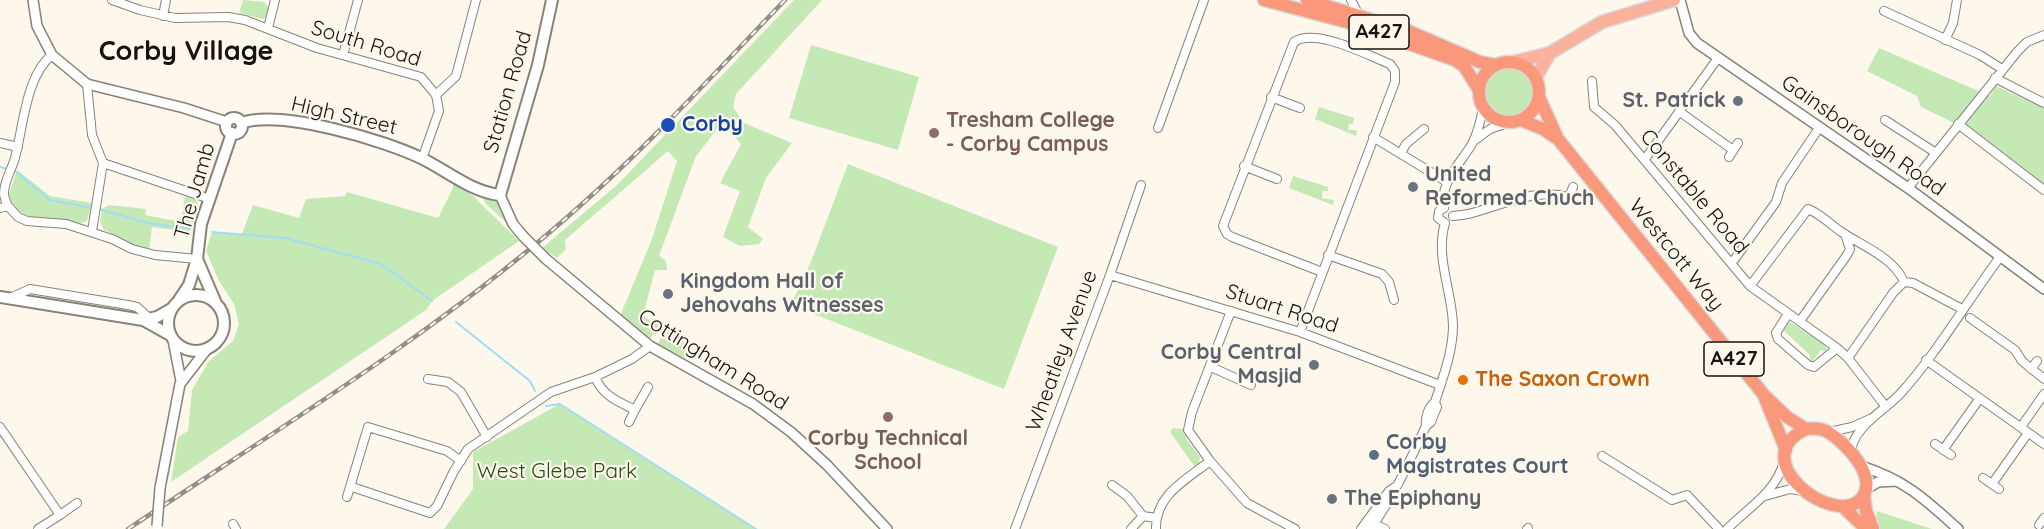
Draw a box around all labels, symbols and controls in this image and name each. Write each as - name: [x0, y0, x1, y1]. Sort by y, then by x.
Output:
- street label: South Road: [308, 15, 424, 73]
- road number: A427: [1349, 15, 1409, 49]
- street label: Station Road: [479, 28, 537, 156]
- district label: Corby Village: [99, 36, 273, 68]
- street label: Gainsborough Road: [1776, 70, 1950, 202]
- place label: St. Patrick: [1622, 88, 1726, 114]
- street label: High Street: [289, 92, 399, 140]
- marker: St. Patrick: [1731, 94, 1745, 108]
- place label: Tresham College - Corby Campus: [946, 108, 1115, 158]
- place label: Corby: [682, 112, 743, 138]
- marker: Corby: [659, 116, 677, 134]
- street label: Constable Road: [1634, 124, 1754, 260]
- marker: Tresham College - Corby Campus: [927, 126, 941, 140]
- street label: The Jamb: [169, 140, 221, 242]
- place label: United Reformed Chuch: [1425, 162, 1594, 212]
- marker: United Reformed Chuch: [1406, 180, 1420, 194]
- street label: Westcott Way: [1623, 194, 1729, 316]
- street label: Wheatley Avenue: [1021, 267, 1103, 435]
- place label: Kingdom Hall of Jehovahs Witnesses: [680, 269, 884, 319]
- street label: Stuart Road: [1223, 279, 1341, 339]
- marker: Kingdom Hall of Jehovahs Witnesses: [661, 287, 675, 301]
- street label: Cottingham Road: [633, 304, 793, 416]
- place label: Corby Central Masjid: [1161, 340, 1302, 390]
- road number: A427: [1704, 342, 1764, 376]
- marker: Corby Central Masjid: [1307, 358, 1321, 372]
- place label: The Saxon Crown: [1475, 367, 1650, 393]
- marker: The Saxon Crown: [1456, 373, 1470, 387]
- marker: Corby Technical School: [881, 410, 895, 424]
- place label: Corby Technical School: [808, 426, 968, 476]
- place label: Corby Magistrates Court: [1386, 430, 1569, 480]
- marker: Corby Magistrates Court: [1367, 448, 1381, 462]
- park label: West Glebe Park: [477, 459, 637, 485]
- place label: The Epiphany: [1344, 486, 1481, 512]
- marker: The Epiphany: [1325, 492, 1339, 506]

